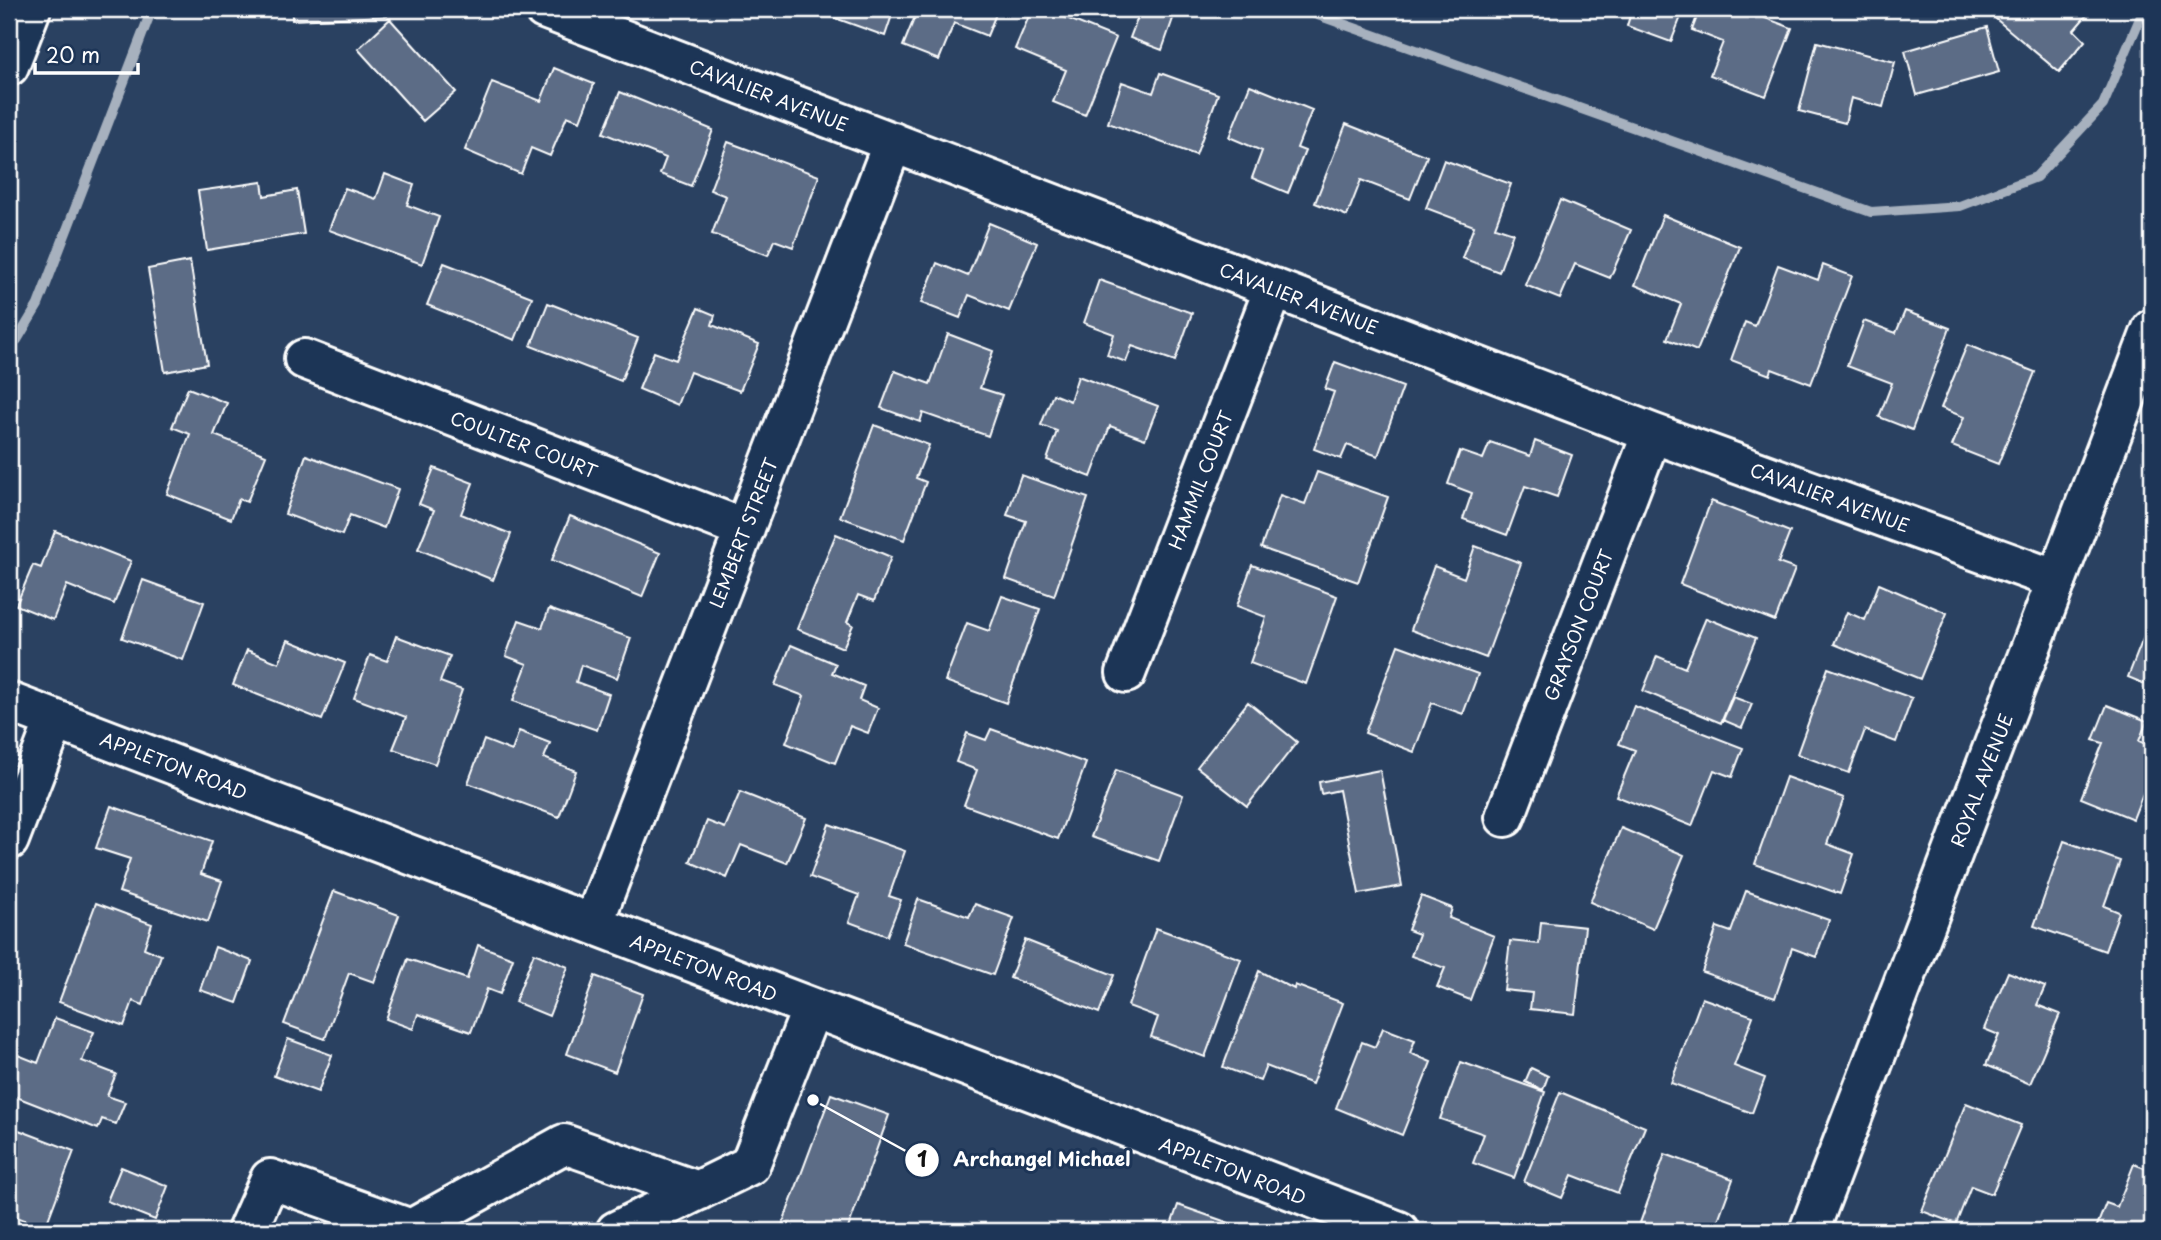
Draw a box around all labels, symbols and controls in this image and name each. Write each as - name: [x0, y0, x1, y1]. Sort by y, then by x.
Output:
- scale bar: [35, 32, 138, 76]
- text: 20 m: [46, 38, 100, 70]
- street label: CAVALIER AVENUE: [686, 52, 852, 138]
- street label: CAVALIER AVENUE: [1216, 255, 1382, 341]
- street label: COULTER COURT: [447, 404, 602, 485]
- street label: HAMMIL COURT: [1161, 406, 1239, 553]
- street label: LEMBERT STREET: [702, 453, 784, 612]
- street label: CAVALIER AVENUE: [1746, 456, 1914, 538]
- street label: GRAYSON COURT: [1537, 545, 1620, 705]
- street label: ROYAL AVENUE: [1943, 709, 2019, 851]
- street label: APPLETON ROAD: [97, 725, 251, 805]
- street label: APPLETON ROAD: [627, 927, 781, 1007]
- street label: APPLETON ROAD: [1156, 1130, 1310, 1210]
- callout: Archangel Michael: [904, 1140, 1145, 1180]
- text: 1: [917, 1142, 927, 1174]
- text: Archangel Michael: [954, 1144, 1130, 1172]

